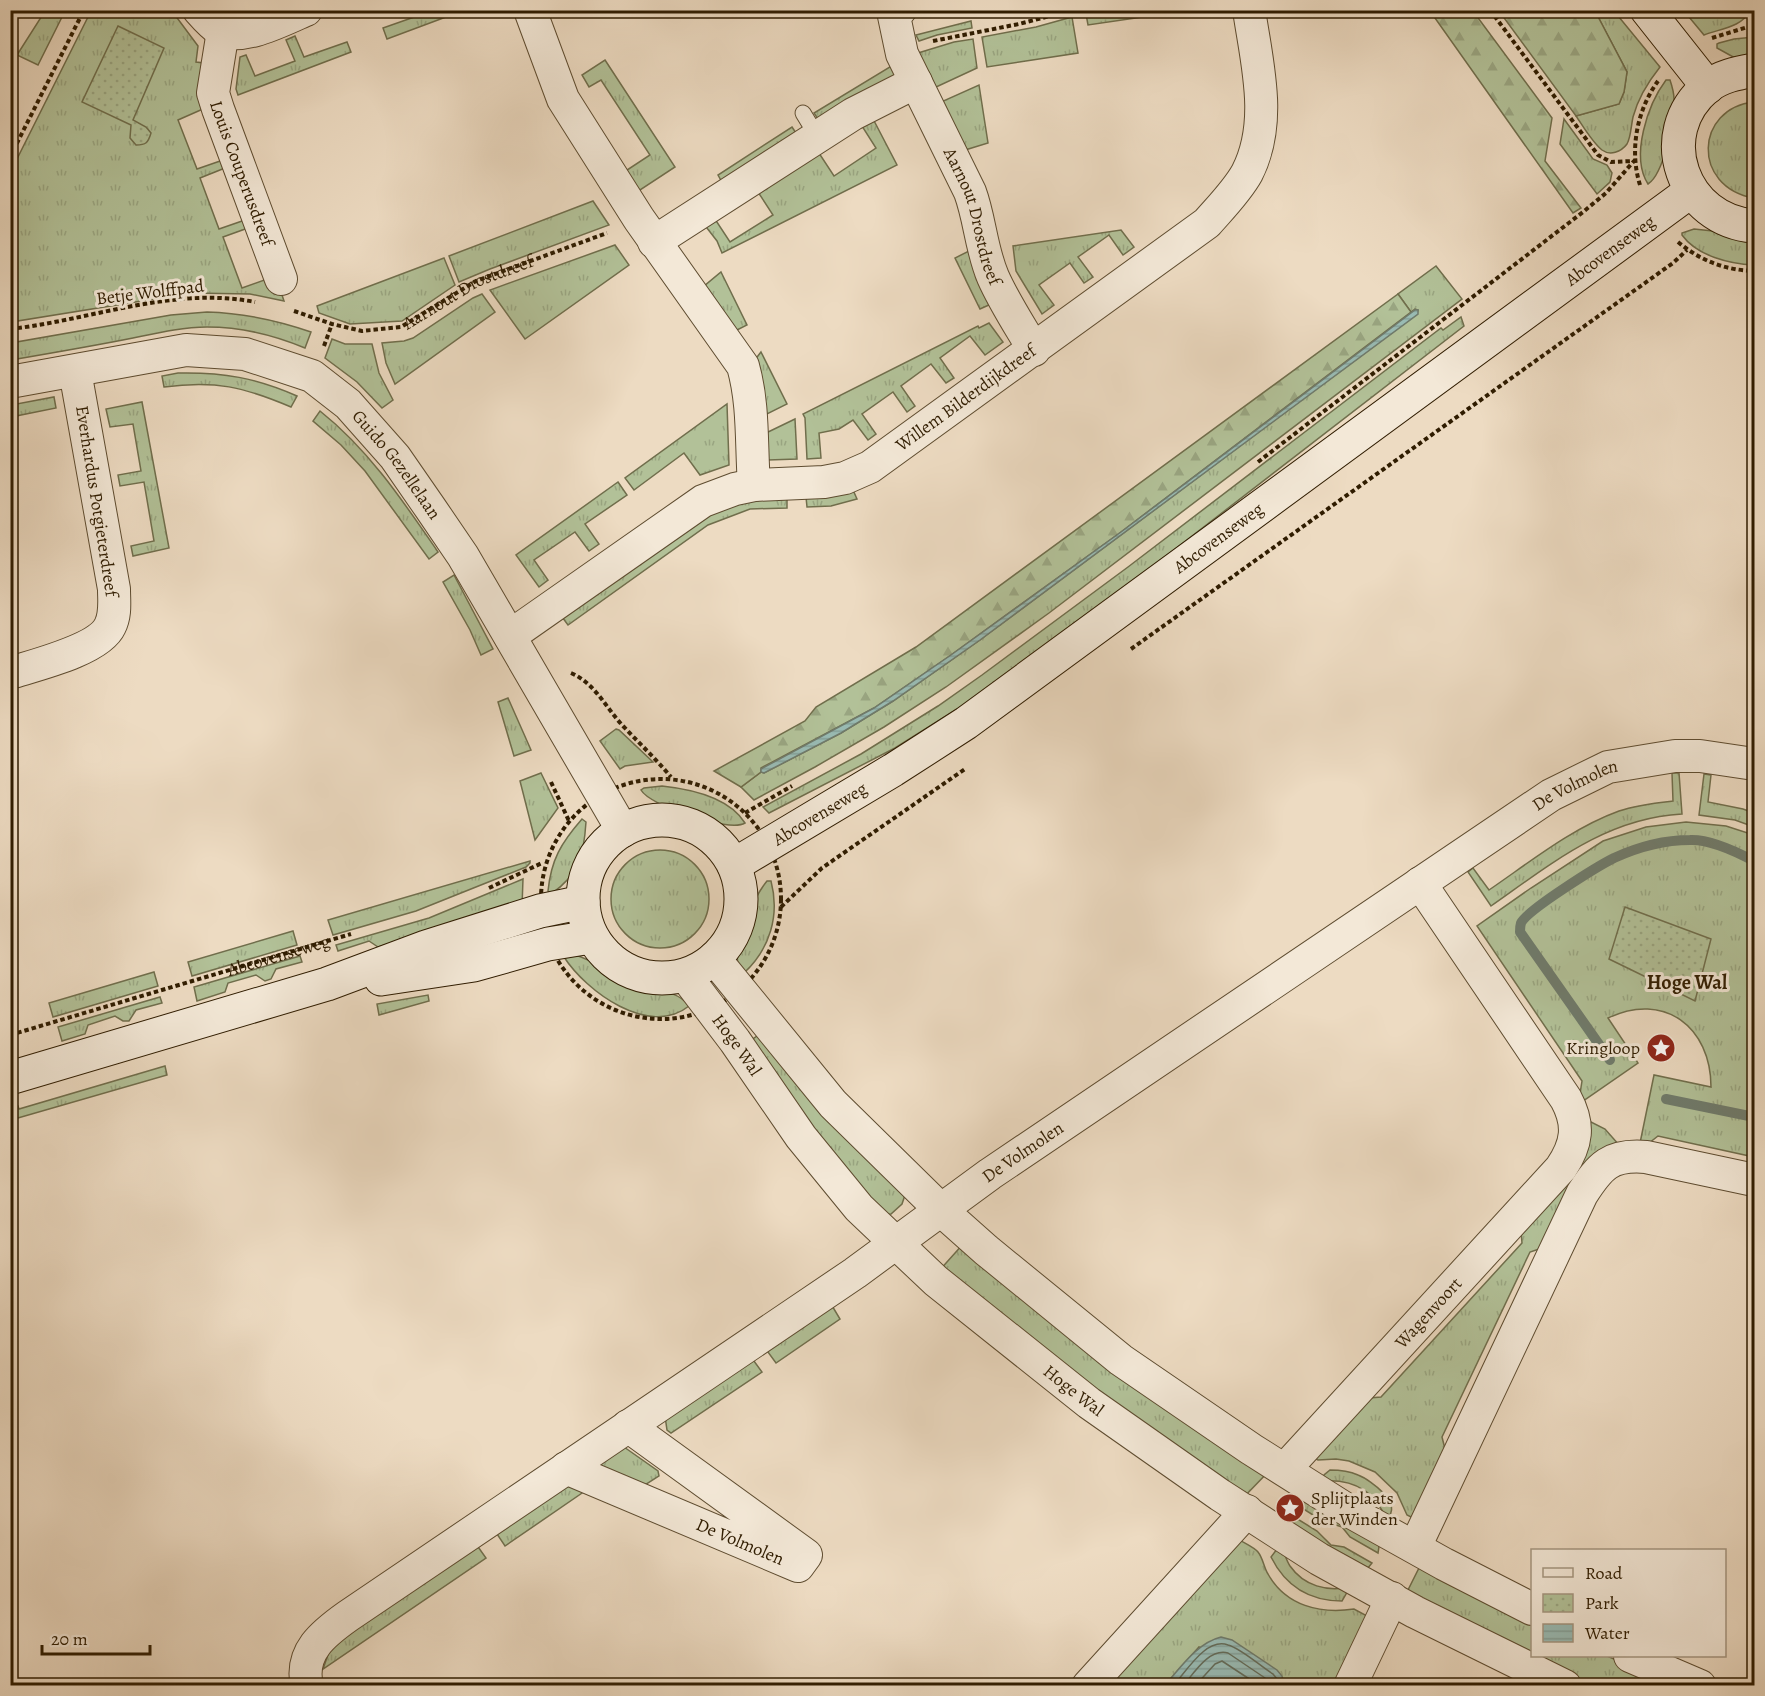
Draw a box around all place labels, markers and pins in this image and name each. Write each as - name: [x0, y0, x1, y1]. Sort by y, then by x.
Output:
- place icon: Kringloop: [1645, 1032, 1677, 1064]
- place label: Kringloop: [1566, 1036, 1640, 1060]
- place label: Splijtplaats der Winden: [1311, 1486, 1398, 1531]
- place icon: Splijtplaats der Winden: [1274, 1492, 1306, 1524]

